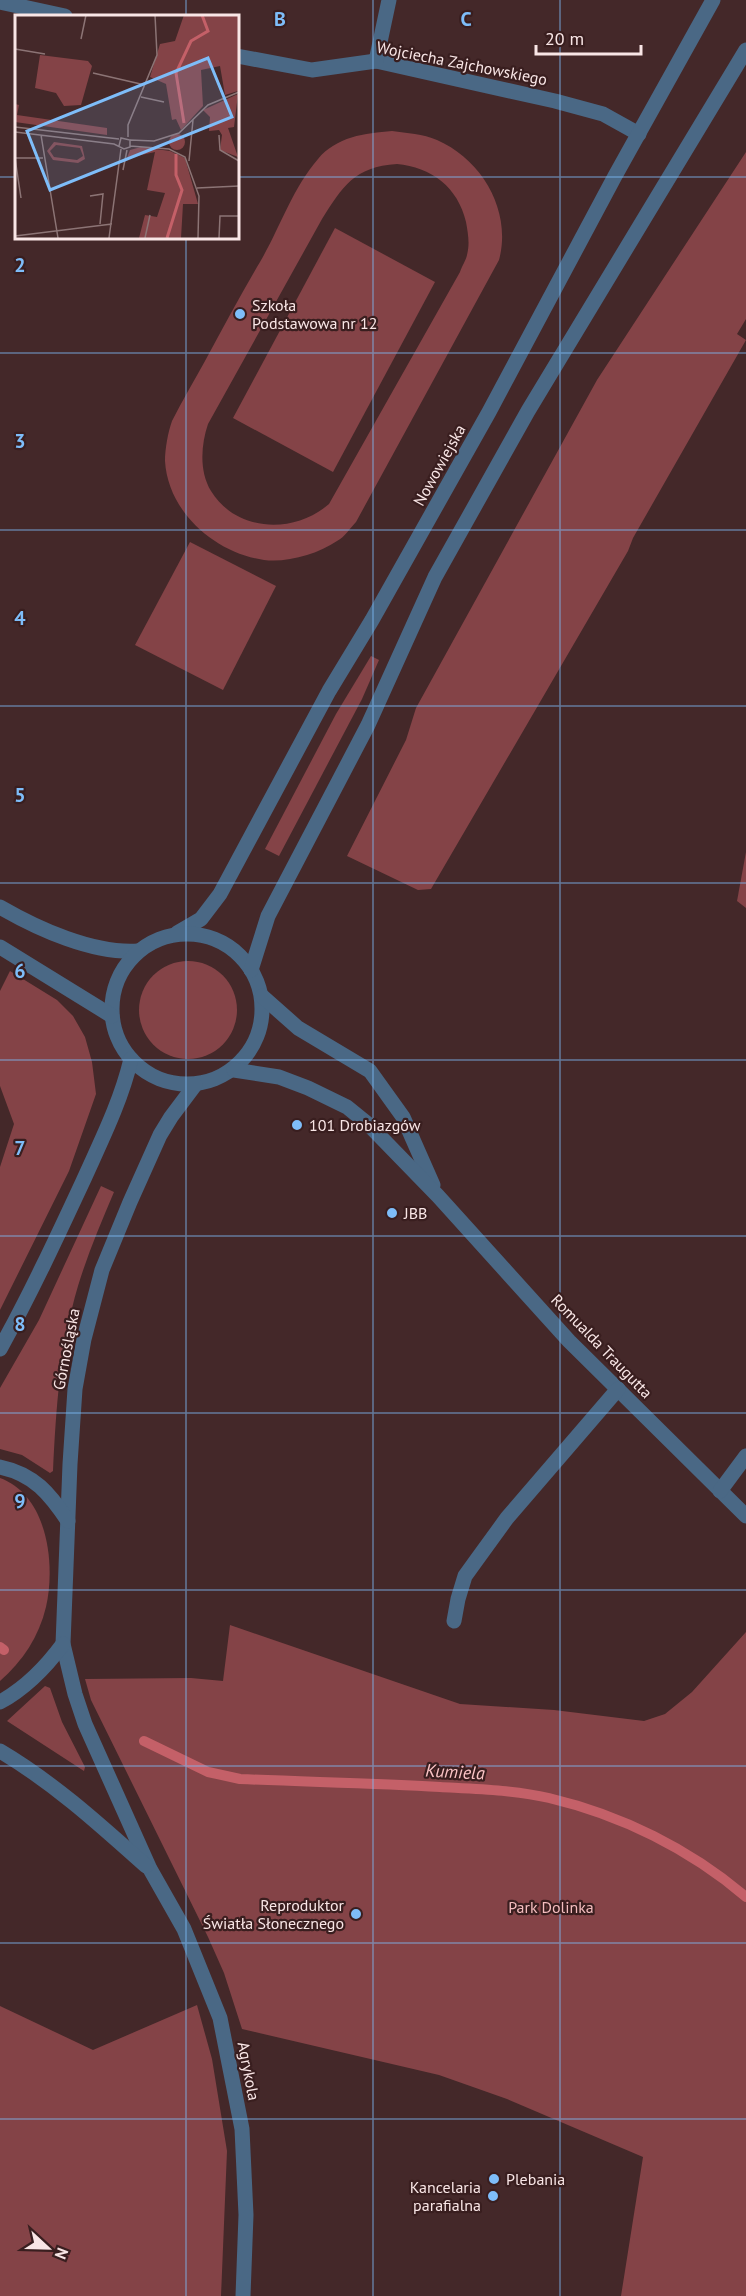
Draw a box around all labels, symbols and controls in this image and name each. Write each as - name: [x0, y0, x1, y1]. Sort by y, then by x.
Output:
- text: B: [274, 6, 286, 32]
- text: C: [460, 6, 472, 32]
- inset map: [15, 15, 238, 238]
- scale bar: [536, 18, 641, 56]
- text: 20 m: [545, 27, 584, 50]
- street label: Wojciecha Zajchowskiego: [375, 37, 549, 89]
- text: 2: [14, 252, 26, 278]
- place label: Szkoła Podstawowa nr 12: [252, 295, 378, 333]
- marker: Szkoła Podstawowa nr 12: [233, 307, 247, 321]
- street label: Nowowiejska: [408, 421, 470, 509]
- text: 3: [14, 428, 26, 454]
- text: 4: [14, 605, 26, 631]
- text: 5: [14, 782, 26, 808]
- text: 6: [14, 958, 26, 984]
- place label: 101 Drobiazgów: [309, 1115, 421, 1135]
- marker: 101 Drobiazgów: [290, 1118, 304, 1132]
- text: 7: [14, 1135, 26, 1161]
- place label: JBB: [403, 1203, 427, 1223]
- marker: JBB: [385, 1206, 399, 1220]
- street label: Romualda Traugutta: [547, 1290, 657, 1402]
- street label: Górnośląska: [48, 1306, 84, 1392]
- text: 8: [14, 1311, 26, 1337]
- text: 9: [14, 1488, 26, 1514]
- water label: Kumiela: [425, 1758, 486, 1785]
- place label: Reproduktor Światła Słonecznego: [203, 1895, 345, 1933]
- park label: Park Dolinka: [508, 1897, 594, 1917]
- marker: Reproduktor Światła Słonecznego: [349, 1907, 363, 1921]
- street label: Agrykola: [234, 2040, 264, 2102]
- place label: Plebania: [506, 2169, 565, 2189]
- marker: Plebania: [487, 2172, 501, 2186]
- place label: Kancelaria parafialna: [410, 2177, 481, 2215]
- marker: Kancelaria parafialna: [486, 2189, 500, 2203]
- north arrow: [18, 2218, 78, 2278]
- text: N: [51, 2245, 73, 2262]

